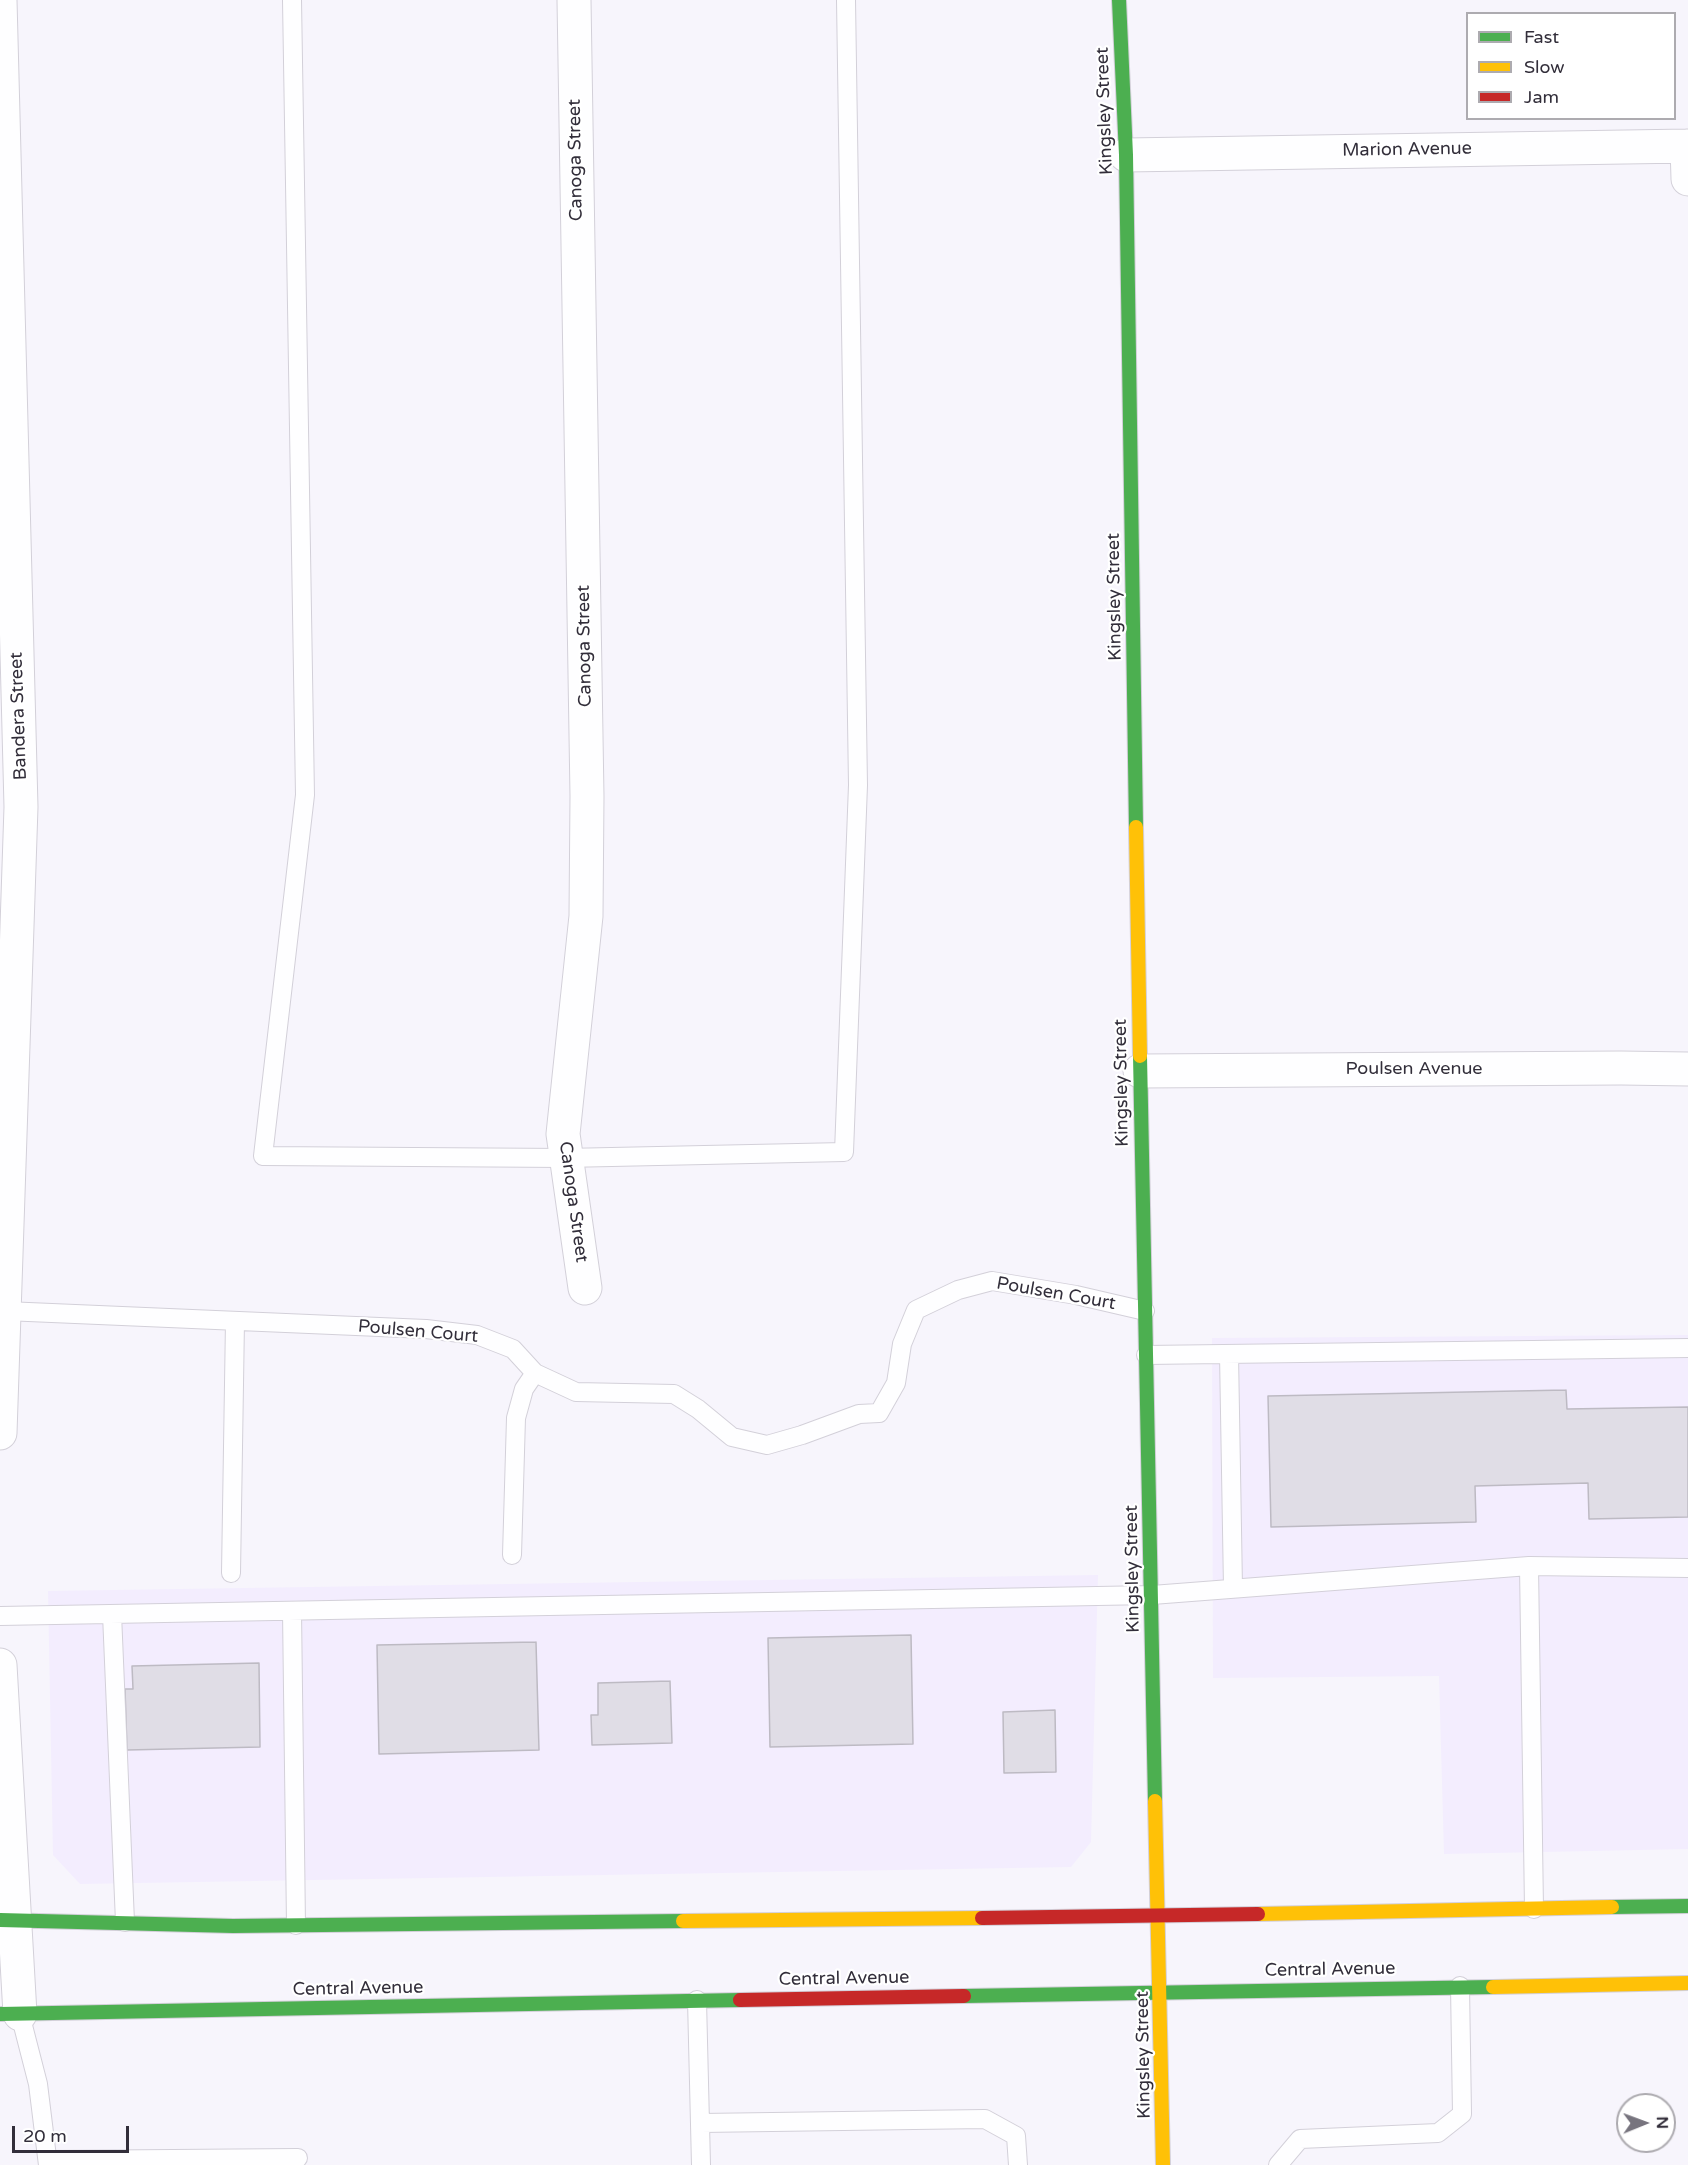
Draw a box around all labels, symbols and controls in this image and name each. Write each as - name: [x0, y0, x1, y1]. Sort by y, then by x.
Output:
- legend: [1466, 12, 1676, 120]
- text: Fast: [1524, 26, 1559, 48]
- street label: Kingsley Street: [1092, 47, 1118, 175]
- text: Slow: [1524, 56, 1565, 78]
- text: Jam: [1524, 86, 1559, 108]
- street label: Canoga Street: [564, 99, 588, 221]
- street label: Marion Avenue: [1342, 138, 1472, 162]
- street label: Kingsley Street: [1103, 533, 1127, 661]
- street label: Canoga Street: [573, 585, 597, 707]
- street label: Bandera Street: [6, 652, 32, 780]
- street label: Kingsley Street: [1110, 1019, 1134, 1147]
- street label: Poulsen Avenue: [1345, 1058, 1483, 1080]
- street label: Canoga Street: [554, 1140, 592, 1264]
- street label: Poulsen Court: [995, 1273, 1117, 1315]
- street label: Poulsen Court: [357, 1316, 479, 1348]
- street label: Kingsley Street: [1121, 1505, 1145, 1633]
- street label: Central Avenue: [1265, 1958, 1395, 1982]
- street label: Central Avenue: [779, 1967, 909, 1991]
- street label: Central Avenue: [293, 1977, 423, 2001]
- street label: Kingsley Street: [1132, 1991, 1156, 2119]
- north arrow: [1616, 2093, 1676, 2153]
- scale bar: [15, 2114, 132, 2152]
- text: N: [1652, 2116, 1672, 2129]
- text: 20 m: [23, 2125, 67, 2147]

